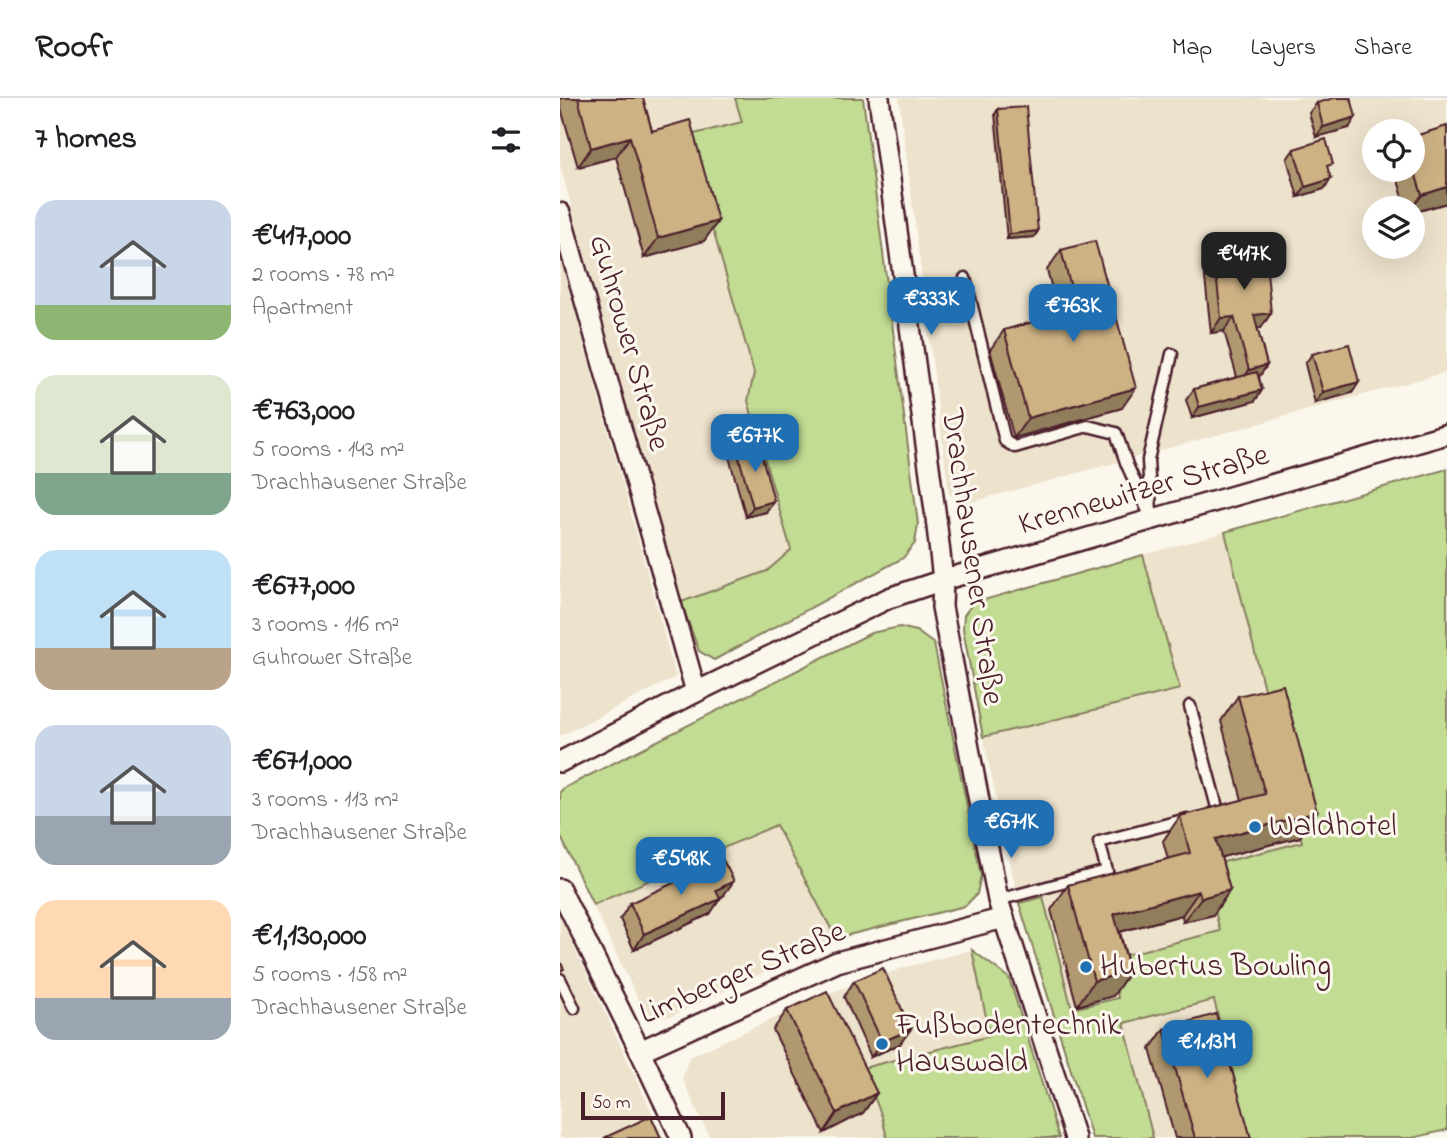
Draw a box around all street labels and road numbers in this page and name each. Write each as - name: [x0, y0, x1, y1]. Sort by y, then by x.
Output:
- street label: Guhrower Straße: [575, 229, 681, 457]
- street label: Drachhausener Straße: [927, 405, 1015, 709]
- street label: Krennewitzer Straße: [1013, 433, 1275, 549]
- street label: Limberger Straße: [633, 909, 854, 1039]

